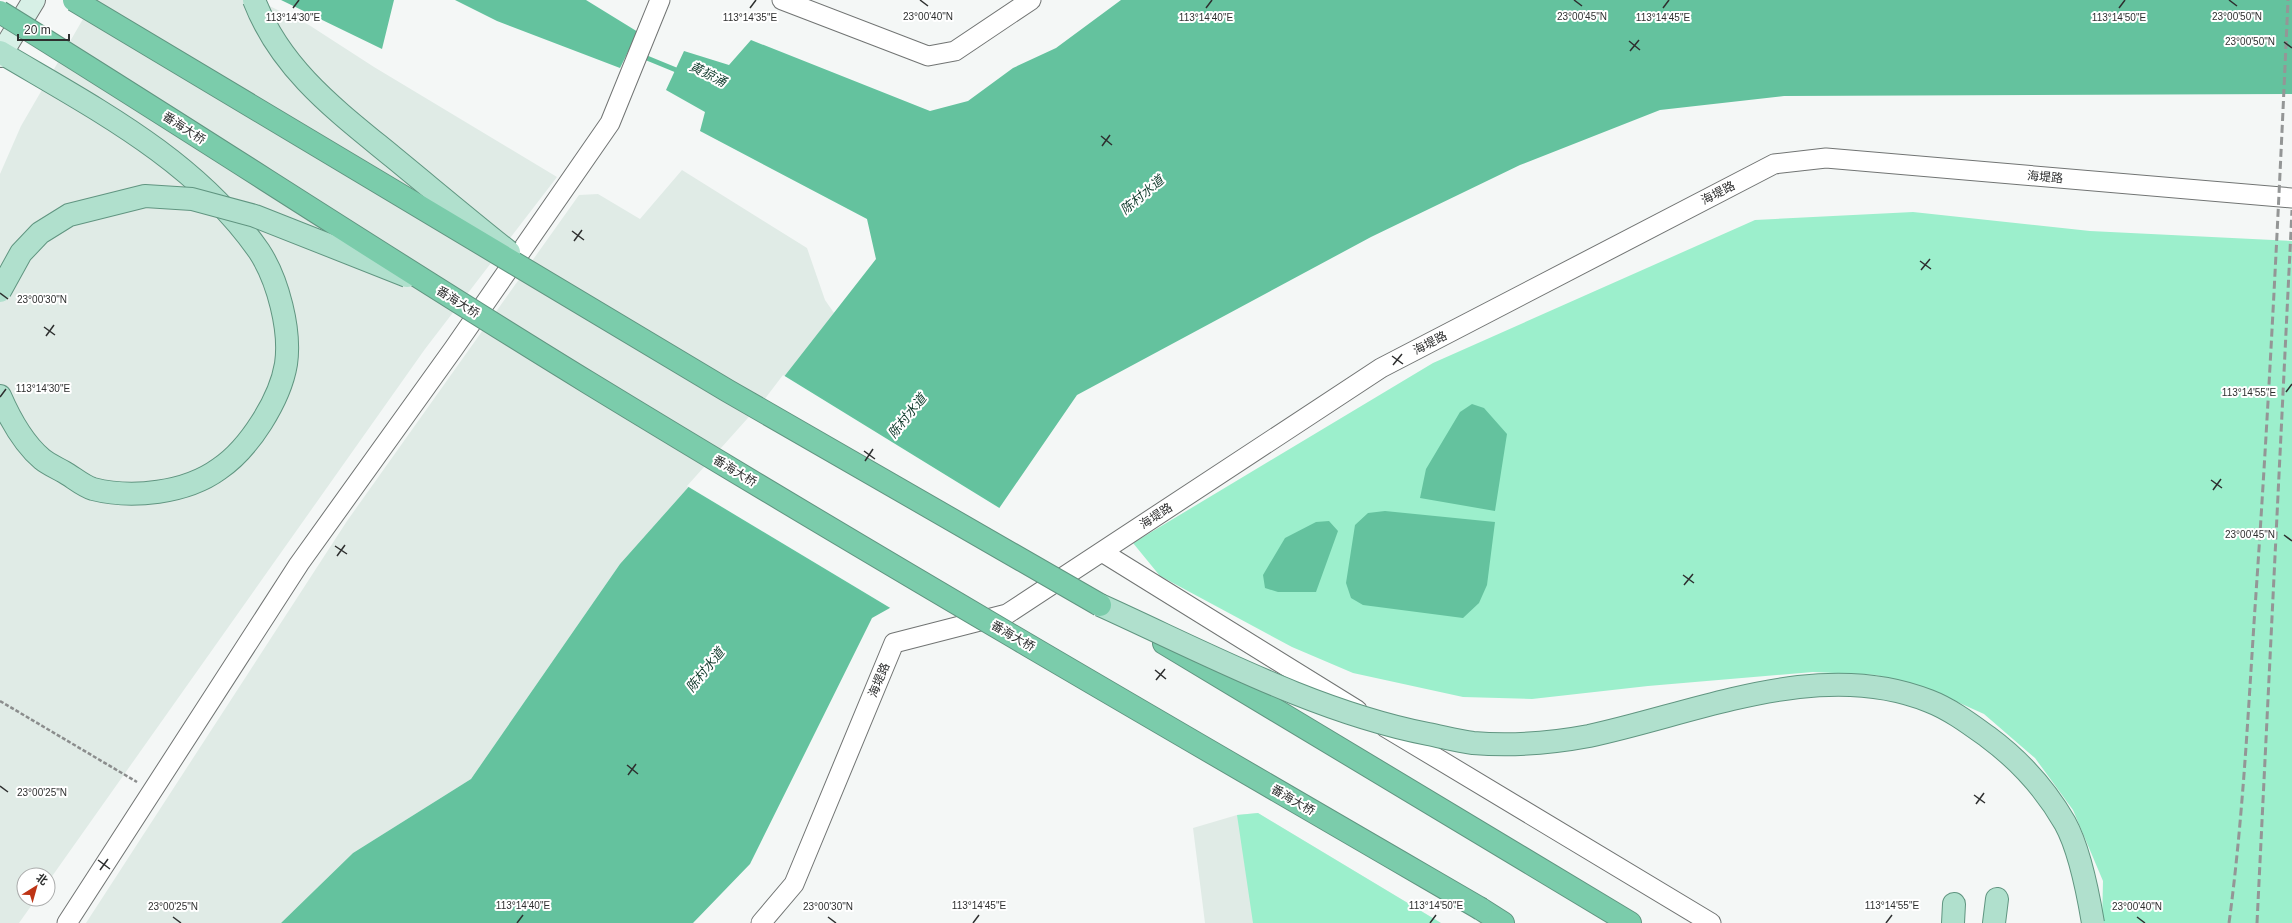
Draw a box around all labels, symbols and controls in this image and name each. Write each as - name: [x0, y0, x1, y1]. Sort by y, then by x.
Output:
- text: 23°00'40"N: [903, 11, 953, 22]
- text: 23°00'45"N: [1557, 11, 1607, 22]
- text: 23°00'50"N: [2212, 11, 2262, 22]
- text: 113°14'30"E: [266, 12, 320, 23]
- text: 113°14'35"E: [723, 12, 777, 23]
- text: 113°14'40"E: [1179, 12, 1233, 23]
- text: 113°14'45"E: [1636, 12, 1690, 23]
- text: 113°14'50"E: [2092, 12, 2146, 23]
- scale bar: [18, 16, 69, 42]
- text: 20 m: [24, 23, 51, 37]
- text: 23°00'50"N: [2225, 36, 2275, 47]
- water label: 黄猄涌: [687, 58, 731, 90]
- street label: 番海大桥: [160, 109, 208, 147]
- street label: 海堤路: [2026, 168, 2064, 186]
- water label: 陈村水道: [1117, 171, 1168, 217]
- street label: 海堤路: [1699, 179, 1737, 207]
- street label: 番海大桥: [434, 283, 482, 321]
- text: 23°00'30"N: [17, 294, 67, 305]
- street label: 海堤路: [1411, 329, 1449, 357]
- text: 113°14'30"E: [16, 383, 70, 394]
- text: 113°14'55"E: [2222, 387, 2276, 398]
- water label: 陈村水道: [885, 390, 930, 441]
- street label: 番海大桥: [711, 453, 759, 489]
- street label: 海堤路: [1137, 500, 1175, 532]
- text: 23°00'45"N: [2225, 529, 2275, 540]
- street label: 番海大桥: [989, 618, 1037, 654]
- water label: 陈村水道: [683, 644, 728, 695]
- street label: 海堤路: [866, 661, 892, 699]
- street label: 番海大桥: [1269, 782, 1317, 818]
- text: 23°00'25"N: [17, 787, 67, 798]
- north arrow: [16, 867, 56, 907]
- text: 北: [34, 871, 50, 887]
- text: 113°14'40"E: [496, 900, 550, 911]
- text: 113°14'45"E: [952, 900, 1006, 911]
- text: 113°14'50"E: [1409, 900, 1463, 911]
- text: 113°14'55"E: [1865, 900, 1919, 911]
- text: 23°00'25"N: [148, 901, 198, 912]
- text: 23°00'30"N: [803, 901, 853, 912]
- text: 23°00'40"N: [2112, 901, 2162, 912]

